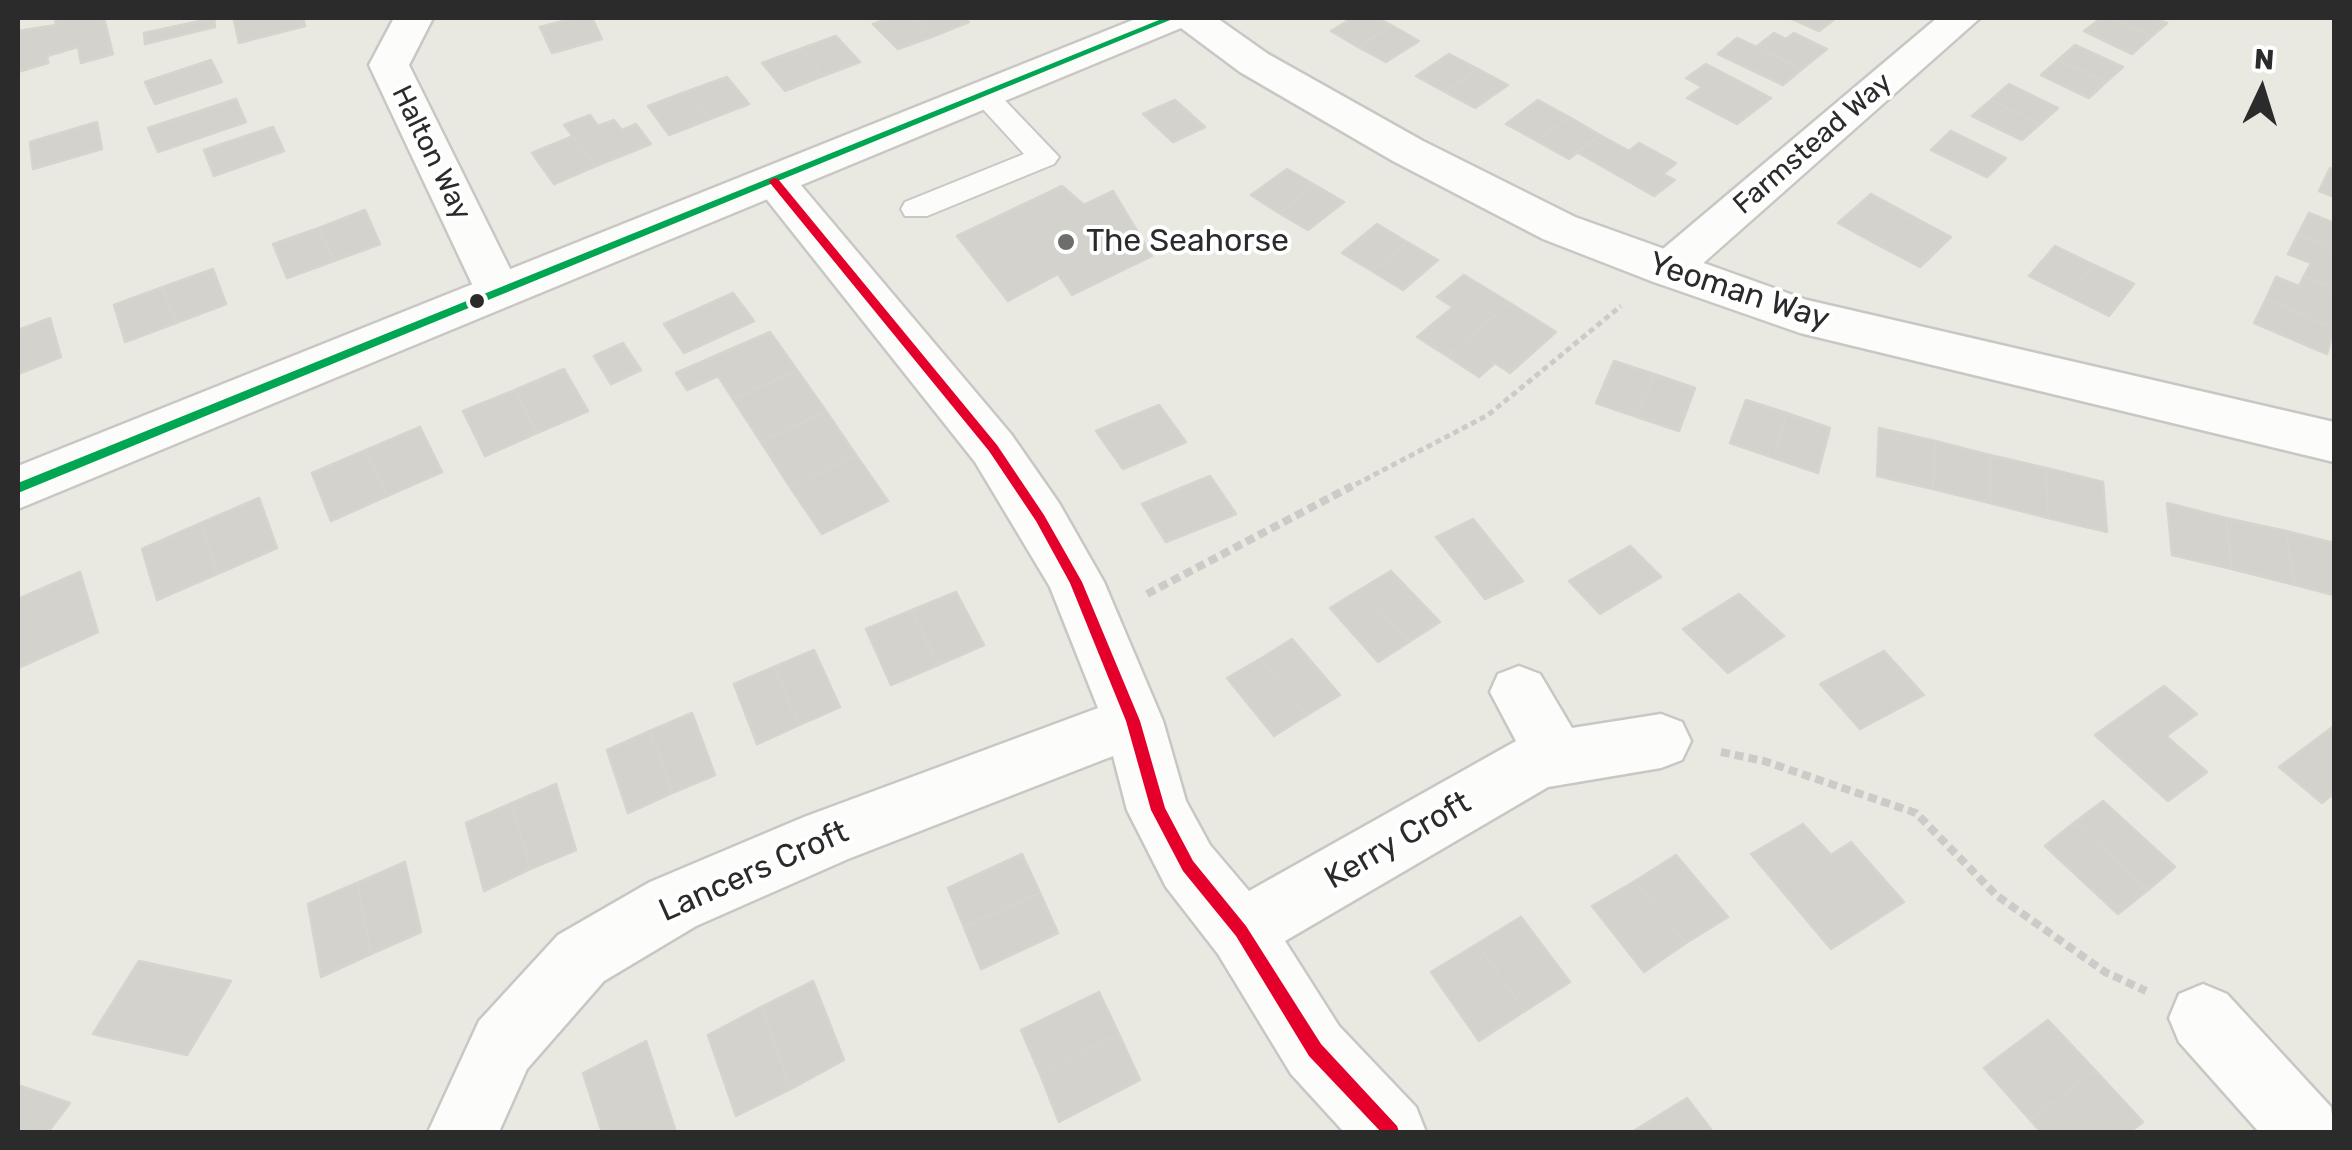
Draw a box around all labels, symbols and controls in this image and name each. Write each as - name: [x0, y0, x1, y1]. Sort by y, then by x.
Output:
- north arrow: [2212, 40, 2312, 140]
- text: N: [2253, 42, 2275, 77]
- street label: Farmstead Way: [1727, 66, 1899, 222]
- street label: Halton Way: [384, 80, 478, 226]
- place label: The Seahorse: [1086, 223, 1289, 261]
- marker: The Seahorse: [1055, 231, 1077, 253]
- street label: Yeoman Way: [1644, 245, 1834, 339]
- unlabelled marker: [467, 291, 487, 311]
- street label: Kerry Croft: [1318, 784, 1478, 898]
- street label: Lancers Croft: [653, 813, 855, 931]

